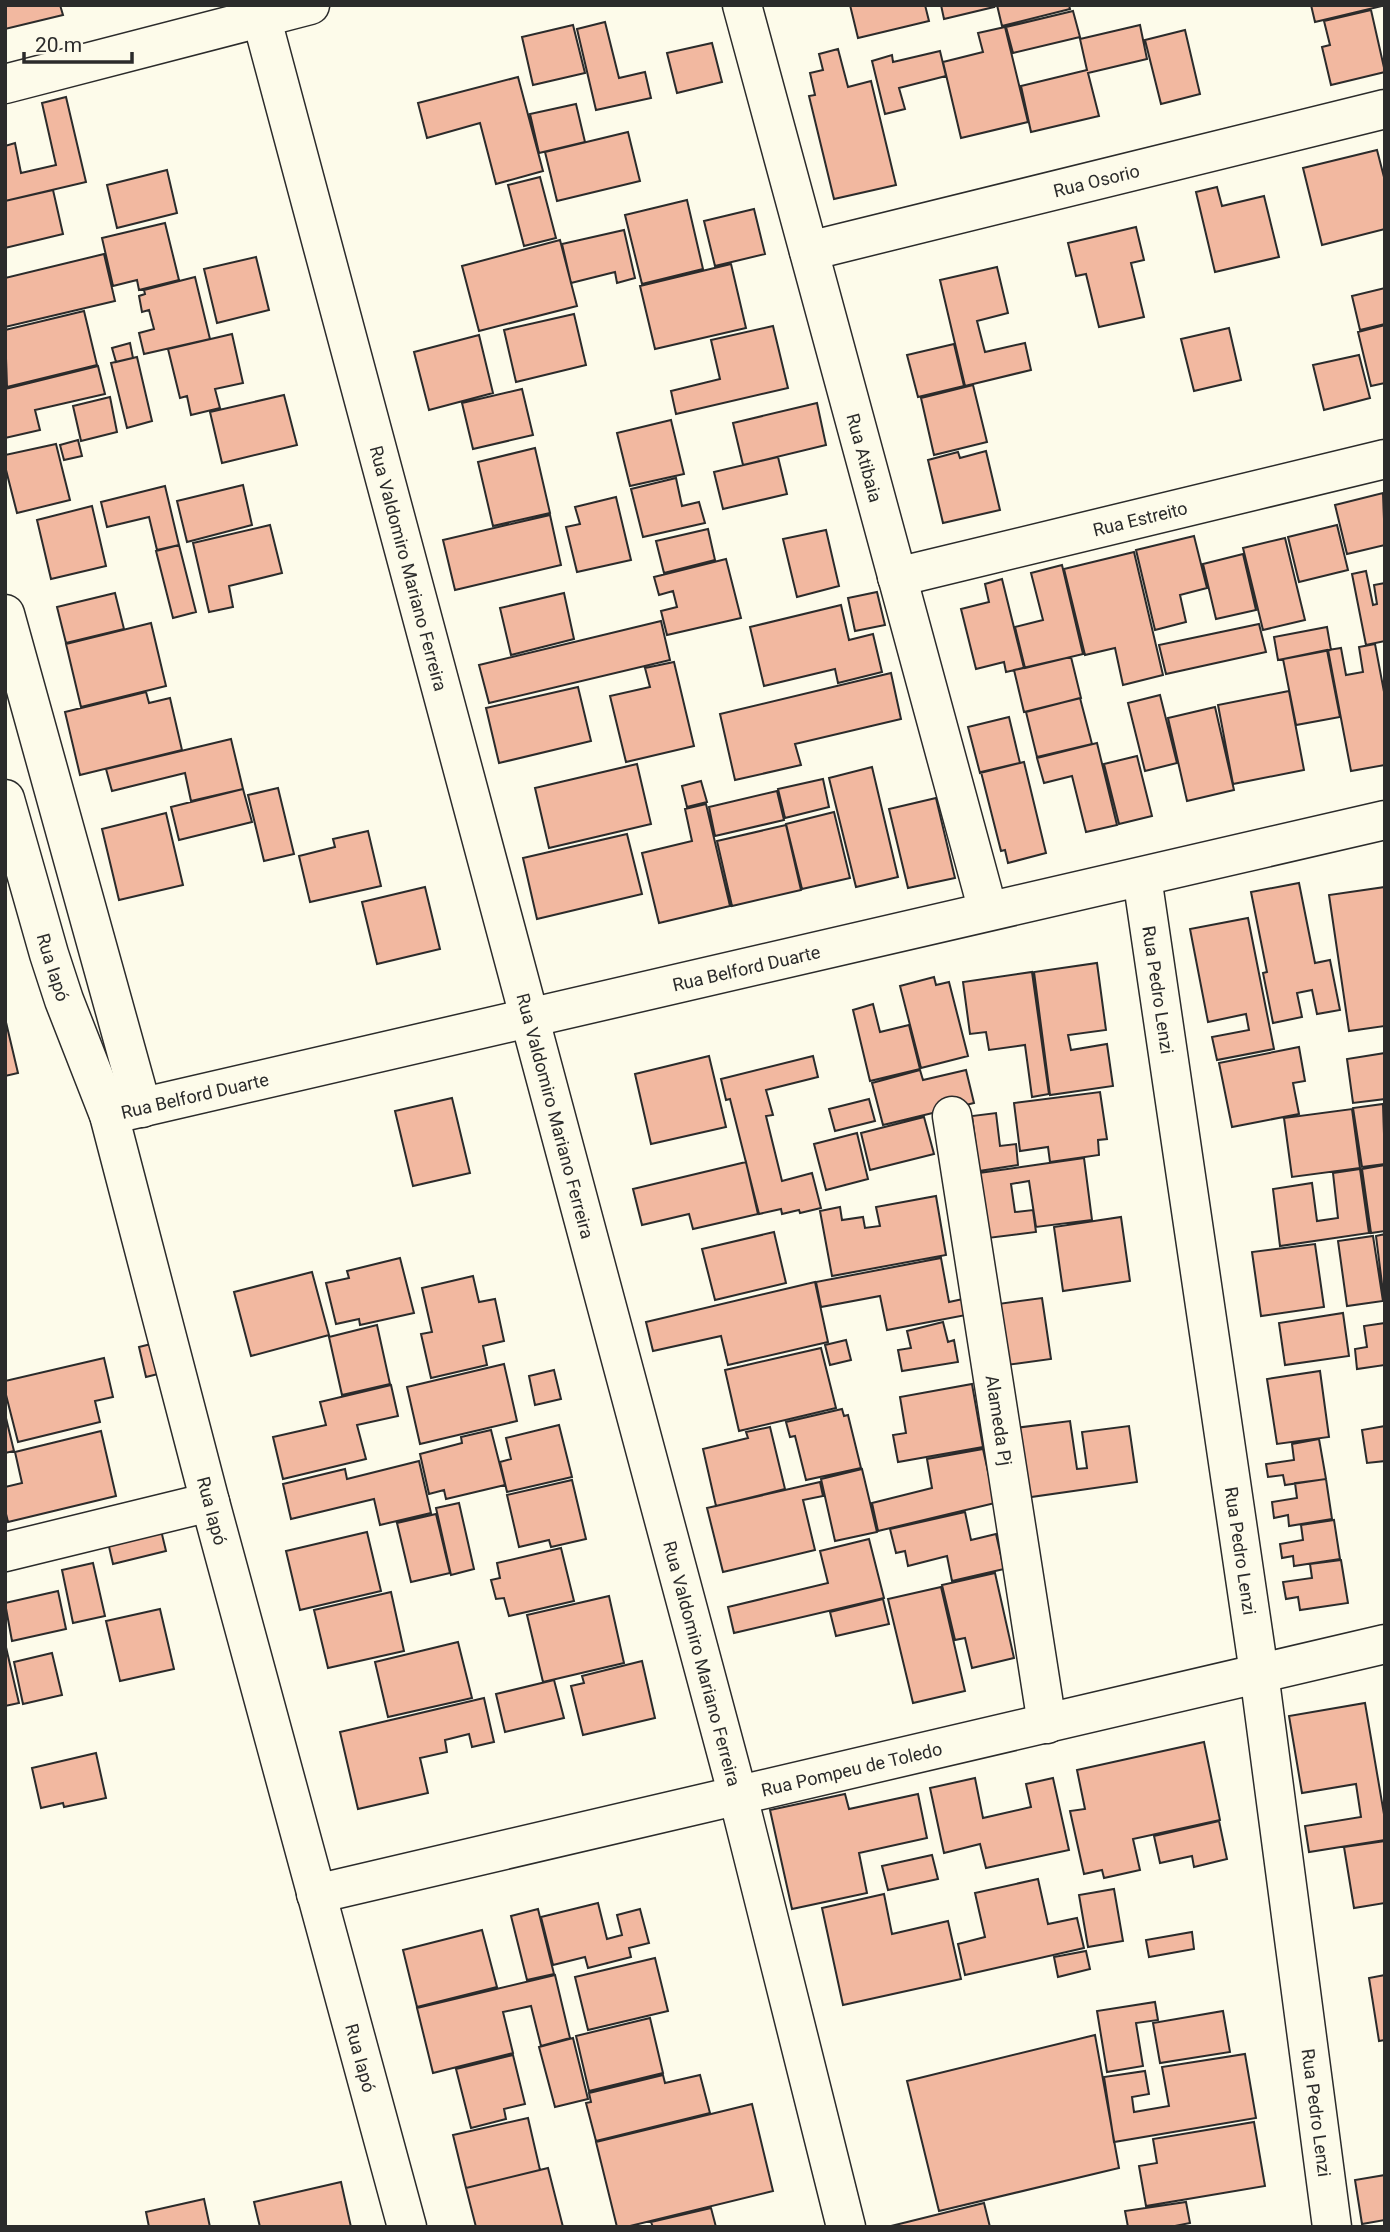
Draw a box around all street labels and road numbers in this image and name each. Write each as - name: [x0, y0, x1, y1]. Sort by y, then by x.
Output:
- street label: Rua Osorio: [1051, 159, 1142, 201]
- street label: Rua Atibaia: [843, 411, 887, 504]
- street label: Rua Valdomiro Mariano Ferreira: [366, 443, 452, 693]
- street label: Rua Estreito: [1091, 497, 1189, 540]
- street label: Rua Pedro Lenzi: [1139, 924, 1178, 1055]
- street label: Rua Iapó: [33, 931, 74, 1004]
- street label: Rua Belford Duarte: [670, 940, 822, 995]
- street label: Rua Valdomiro Mariano Ferreira: [513, 991, 599, 1241]
- street label: Rua Belford Duarte: [119, 1068, 271, 1122]
- street label: Alameda Pj: [982, 1374, 1017, 1467]
- street label: Rua Iapó: [193, 1474, 232, 1547]
- street label: Rua Pedro Lenzi: [1221, 1485, 1261, 1616]
- street label: Rua Valdomiro Mariano Ferreira: [660, 1538, 745, 1788]
- street label: Rua Pompeu de Toledo: [759, 1737, 944, 1800]
- street label: Rua Iapó: [342, 2021, 380, 2095]
- street label: Rua Pedro Lenzi: [1298, 2047, 1336, 2178]

